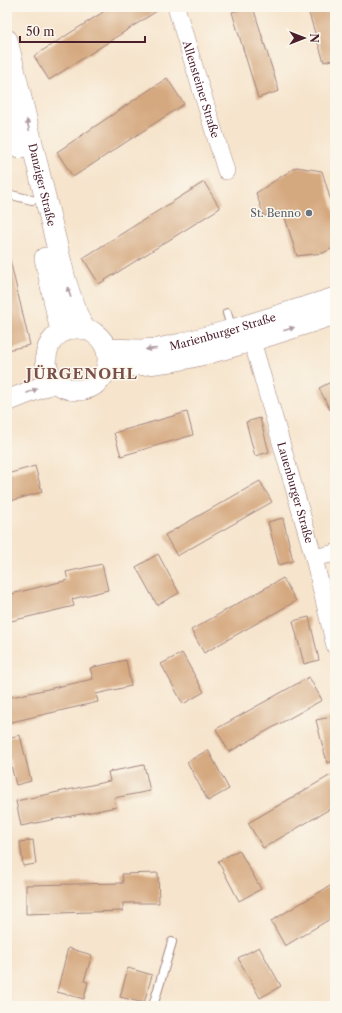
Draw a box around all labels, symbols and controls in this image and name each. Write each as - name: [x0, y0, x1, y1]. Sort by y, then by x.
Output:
- scale bar: [20, 18, 145, 44]
- north arrow: [284, 18, 324, 58]
- text: 50 m: [26, 24, 55, 39]
- text: N: [307, 33, 321, 43]
- street label: Allensteiner Straße: [179, 38, 223, 140]
- one-way arrow: [24, 119, 30, 131]
- street label: Danziger Straße: [25, 142, 59, 228]
- place label: St. Benno: [250, 206, 301, 220]
- marker: St. Benno: [304, 208, 314, 218]
- one-way arrow: [66, 286, 72, 298]
- street label: Marienburger Straße: [168, 310, 278, 353]
- one-way arrow: [284, 325, 296, 331]
- one-way arrow: [145, 346, 157, 353]
- district label: JÜRGENOHL: [23, 364, 138, 383]
- one-way arrow: [26, 387, 38, 393]
- street label: Lauenburger Straße: [274, 440, 316, 545]

